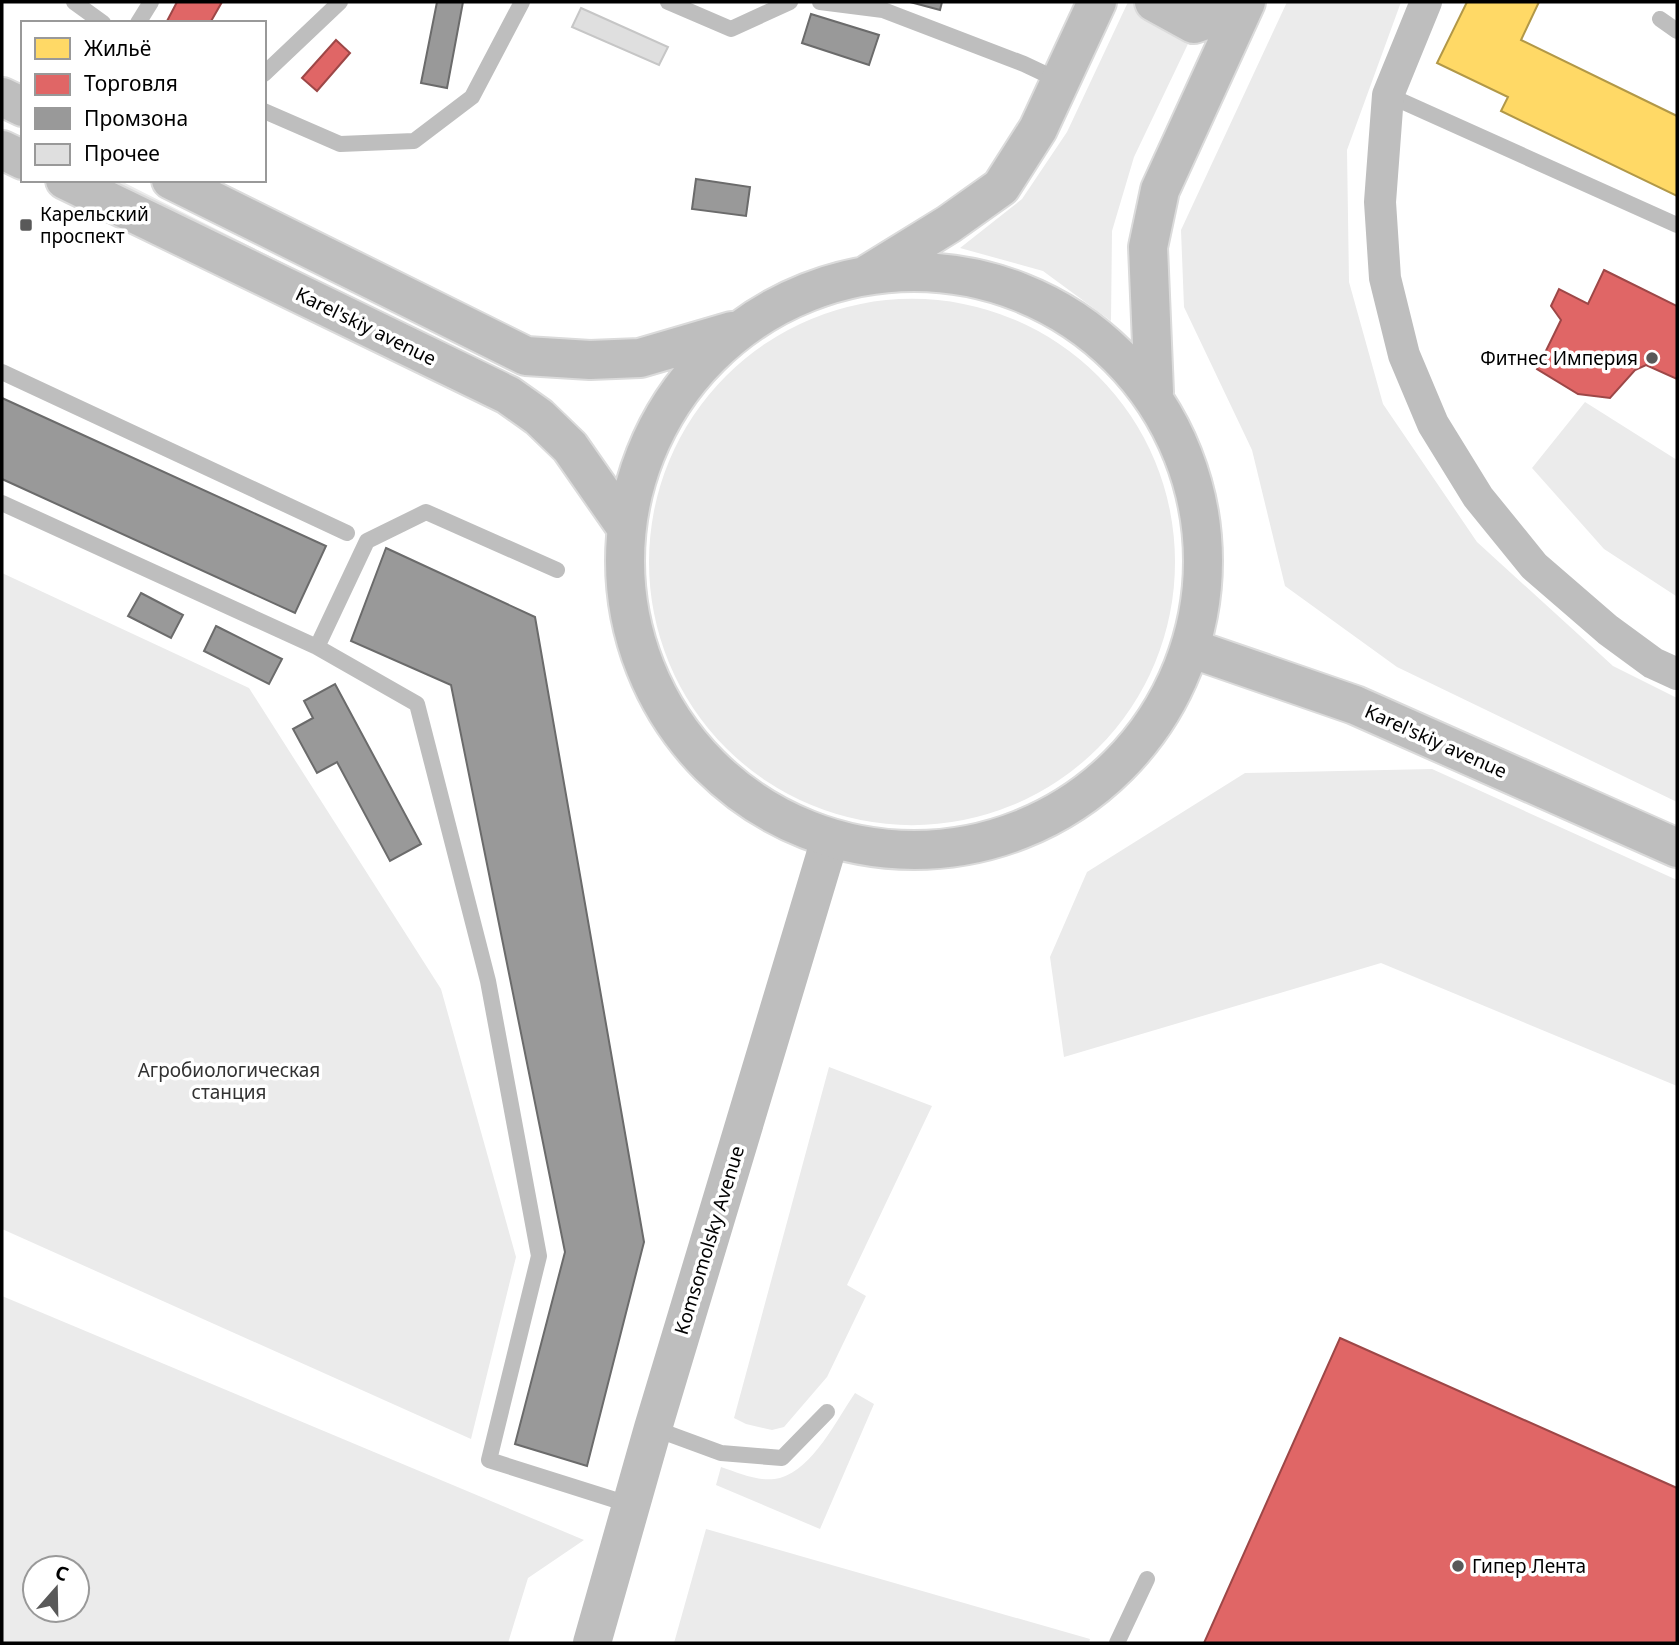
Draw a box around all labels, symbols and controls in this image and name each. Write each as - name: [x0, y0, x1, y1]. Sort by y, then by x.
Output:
- legend: [21, 21, 266, 182]
- text: Жильё: [84, 34, 151, 62]
- text: Торговля: [84, 69, 178, 97]
- text: Промзона: [84, 104, 188, 132]
- text: Прочее: [84, 139, 160, 167]
- place label: Карельский проспект: [40, 201, 149, 249]
- marker: Карельский проспект: [18, 217, 34, 233]
- street label: Karel'skiy avenue: [291, 281, 441, 371]
- place label: Фитнес Империя: [1480, 345, 1638, 371]
- marker: Фитнес Империя: [1644, 350, 1660, 366]
- street label: Karel'skiy avenue: [1361, 698, 1511, 784]
- park label: Агробиологическая станция: [138, 1057, 320, 1105]
- street label: Komsomolsky Avenue: [668, 1142, 750, 1338]
- place label: Гипер Лента: [1472, 1553, 1586, 1579]
- north arrow: [21, 1554, 91, 1624]
- marker: Гипер Лента: [1450, 1558, 1466, 1574]
- text: С: [52, 1559, 72, 1587]

